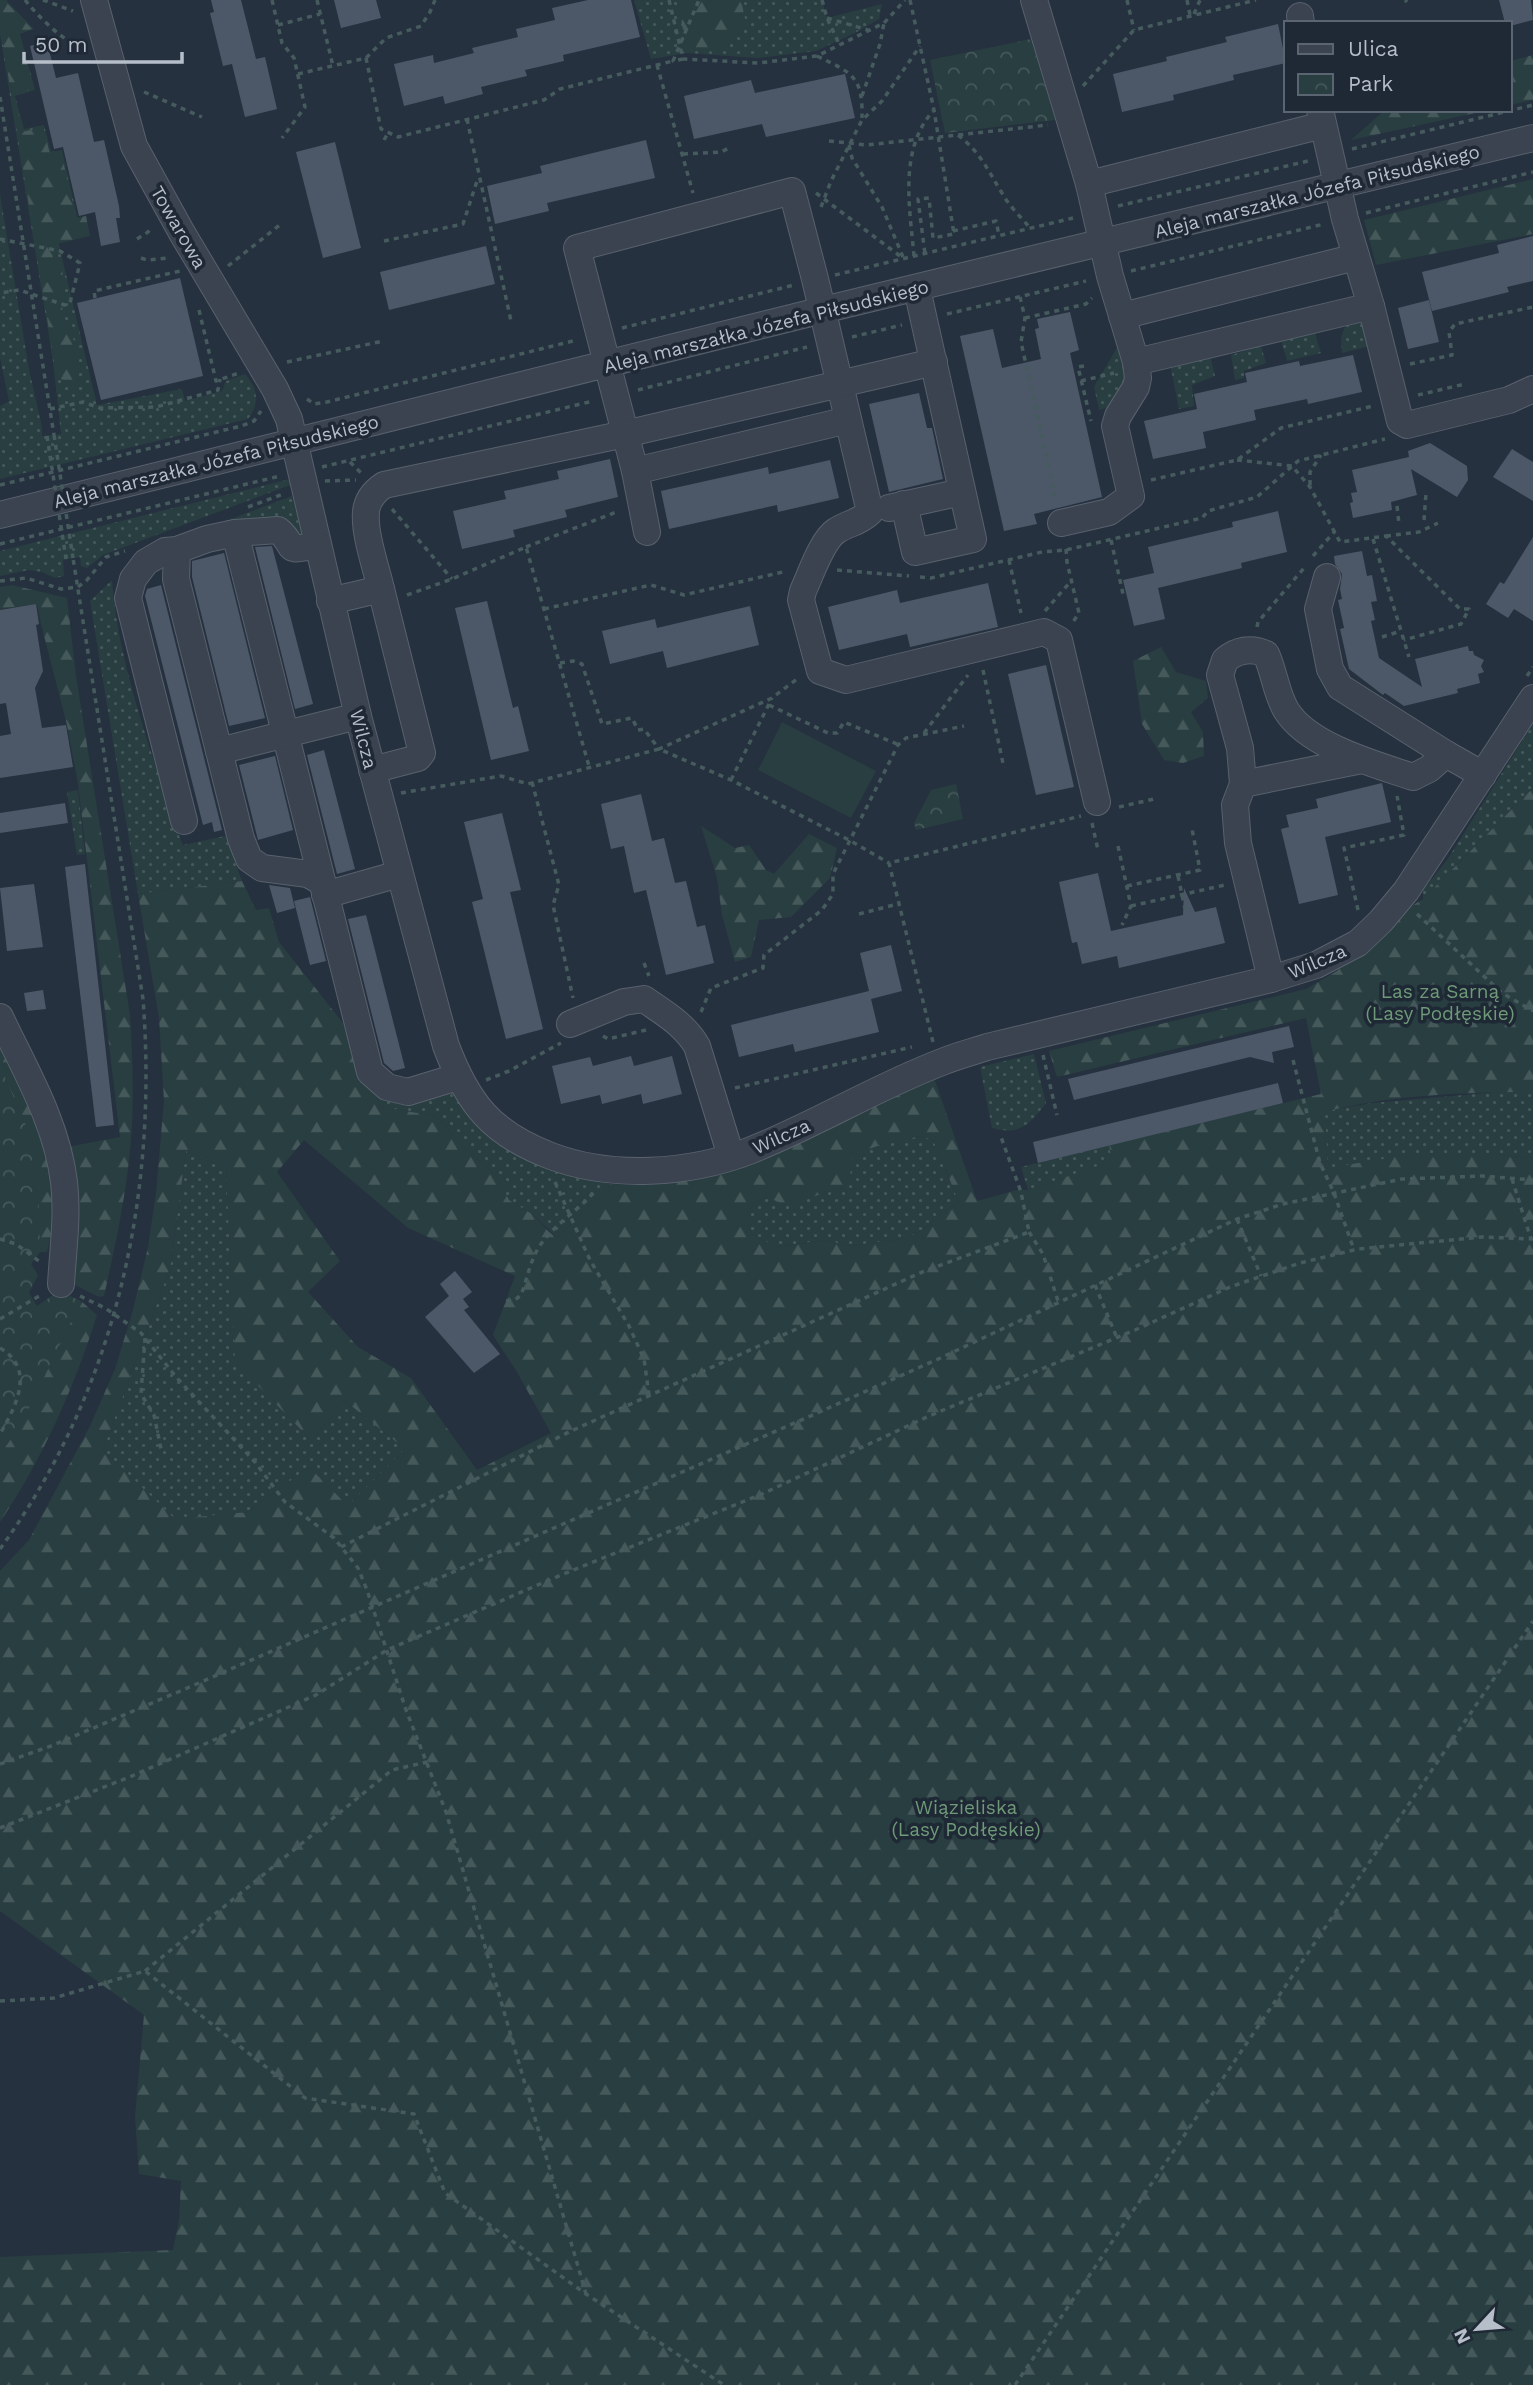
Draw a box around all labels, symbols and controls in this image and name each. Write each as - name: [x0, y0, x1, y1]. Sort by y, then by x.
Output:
- scale bar: [24, 21, 182, 65]
- legend: [1284, 21, 1512, 112]
- text: 50 m: [35, 32, 87, 57]
- text: Ulica: [1348, 36, 1399, 61]
- text: Park: [1348, 71, 1393, 96]
- street label: Aleja marszałka Józefa Piłsudskiego: [1152, 140, 1482, 243]
- street label: Towarowa: [146, 182, 212, 273]
- street label: Aleja marszałka Józefa Piłsudskiego: [601, 275, 931, 378]
- street label: Aleja marszałka Józefa Piłsudskiego: [51, 410, 381, 513]
- street label: Wilcza: [345, 707, 382, 772]
- street label: Wilcza: [1285, 939, 1350, 984]
- park label: Las za Sarną (Lasy Podłęskie): [1365, 980, 1515, 1025]
- street label: Wilcza: [749, 1114, 814, 1159]
- park label: Wiązieliska (Lasy Podłęskie): [891, 1796, 1041, 1841]
- north arrow: [1442, 2294, 1512, 2364]
- text: N: [1449, 2325, 1476, 2348]

